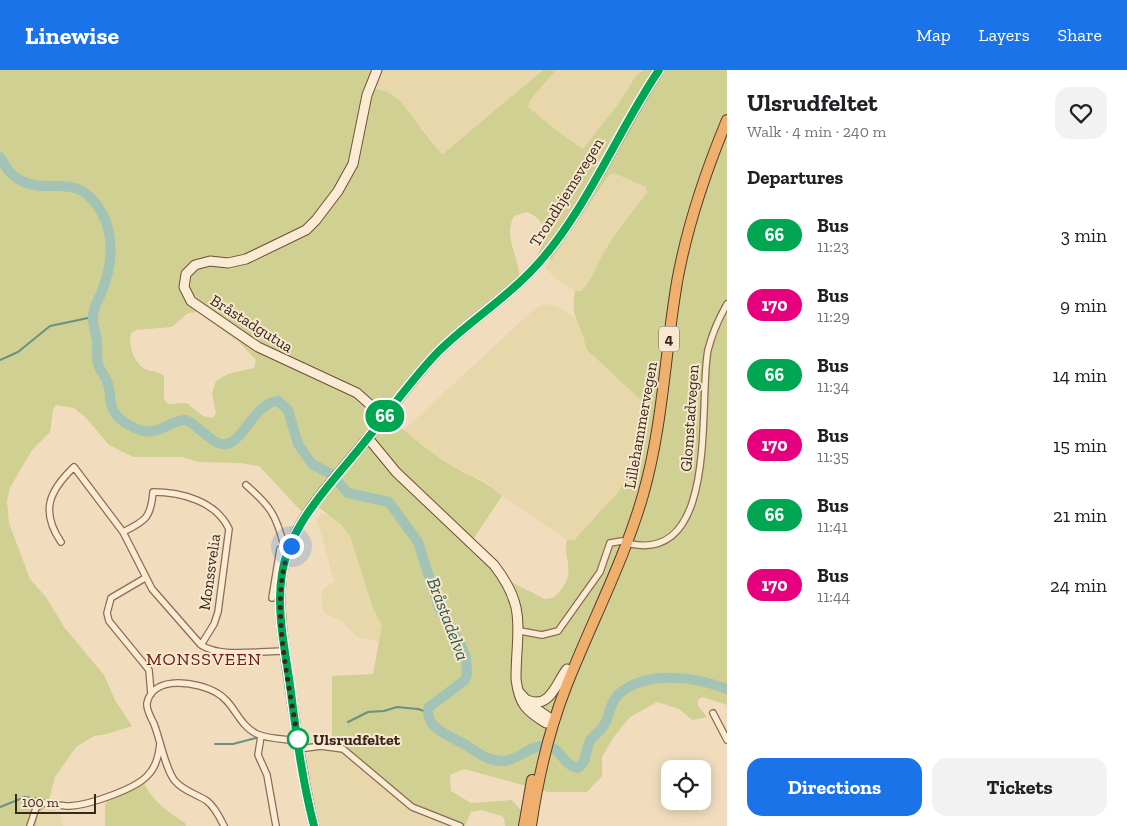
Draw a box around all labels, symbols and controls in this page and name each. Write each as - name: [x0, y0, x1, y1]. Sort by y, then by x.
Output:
- text: Linewise: [25, 21, 119, 50]
- text: Map: [916, 24, 951, 46]
- text: Layers: [979, 24, 1030, 46]
- text: Share: [1058, 24, 1102, 46]
- button: heart: [1055, 87, 1107, 139]
- text: Ulsrudfeltet: [747, 88, 878, 117]
- text: Walk · 4 min · 240 m: [747, 122, 886, 141]
- street label: Trondhjemsvegen: [525, 134, 608, 250]
- text: Departures: [747, 166, 843, 189]
- text: Bus: [817, 214, 849, 237]
- text: 66: [765, 224, 784, 246]
- text: 3 min: [1061, 224, 1107, 247]
- text: 11:23: [817, 237, 849, 256]
- text: Bus: [817, 284, 849, 307]
- street label: Bråstadgutua: [207, 290, 297, 357]
- text: 170: [761, 294, 788, 316]
- text: 9 min: [1060, 294, 1107, 317]
- text: 11:29: [817, 307, 850, 326]
- road number: 4: [659, 326, 679, 352]
- text: Bus: [817, 354, 849, 377]
- street label: Lillehammervegen: [620, 359, 661, 490]
- street label: Glomstadvegen: [676, 363, 703, 472]
- text: 66: [765, 364, 784, 386]
- text: 14 min: [1053, 364, 1107, 387]
- text: 11:34: [817, 377, 849, 396]
- line badge: 66: [362, 400, 408, 432]
- text: 66: [375, 405, 395, 427]
- text: Bus: [817, 424, 849, 447]
- text: 170: [761, 434, 788, 456]
- text: 15 min: [1053, 434, 1107, 457]
- text: 11:35: [817, 447, 849, 466]
- text: Bus: [817, 494, 849, 517]
- text: 66: [765, 504, 784, 526]
- text: 21 min: [1053, 504, 1107, 527]
- text: 11:41: [817, 517, 848, 536]
- street label: Monssvelia: [195, 532, 224, 612]
- your location: [279, 534, 304, 559]
- text: Bus: [817, 564, 849, 587]
- water label: Bråstadelva: [422, 574, 474, 664]
- text: 170: [761, 574, 788, 596]
- text: 24 min: [1050, 574, 1107, 597]
- text: 11:44: [817, 587, 850, 606]
- district label: MONSSVEEN: [146, 648, 262, 670]
- marker: Ulsrudfeltet: [287, 728, 309, 750]
- place label: Ulsrudfeltet: [313, 730, 401, 749]
- button: Directions: [747, 758, 922, 816]
- button: Tickets: [932, 758, 1107, 816]
- map controls: [661, 760, 711, 810]
- button: locate: [661, 760, 711, 810]
- scale bar: [15, 791, 96, 814]
- text: 100 m: [22, 794, 59, 811]

